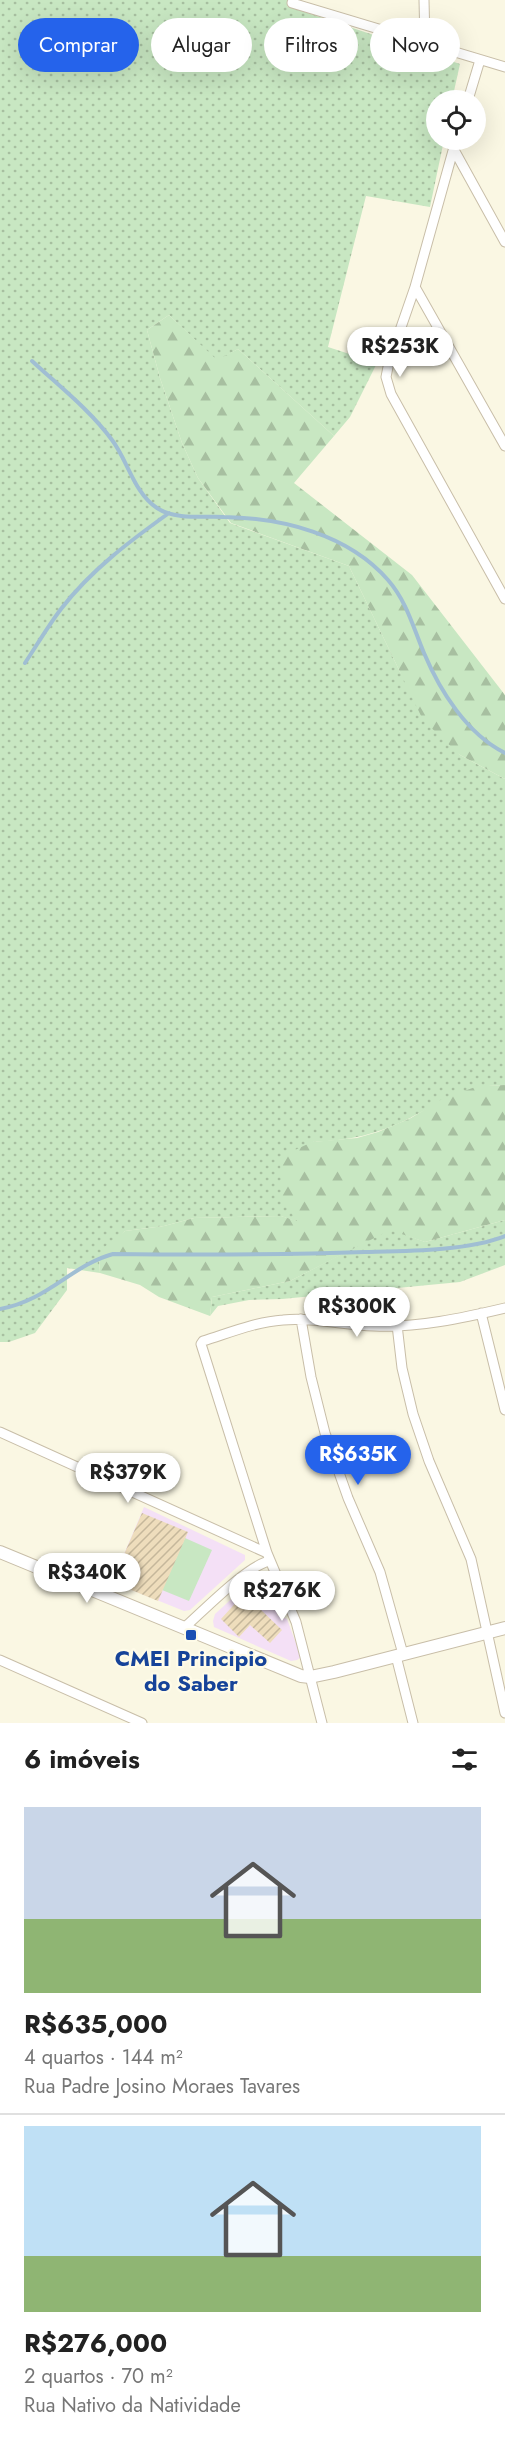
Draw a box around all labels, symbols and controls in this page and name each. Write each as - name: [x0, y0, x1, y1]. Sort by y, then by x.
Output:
- chip: Comprar: [18, 18, 139, 72]
- chip: Alugar: [151, 18, 252, 72]
- chip: Filtros: [264, 18, 358, 72]
- chip: Novo: [370, 18, 460, 72]
- map controls: [426, 90, 486, 150]
- button: locate: [426, 90, 486, 150]
- pin: R$253K: [351, 327, 449, 378]
- text: R$253K: [361, 332, 439, 361]
- pin: R$300K: [308, 1287, 406, 1338]
- text: R$300K: [318, 1292, 396, 1321]
- pin: R$635K: [309, 1435, 407, 1486]
- text: R$635K: [319, 1440, 397, 1469]
- pin: R$379K: [79, 1453, 177, 1504]
- text: R$379K: [90, 1458, 166, 1487]
- pin: R$340K: [38, 1553, 136, 1604]
- text: R$340K: [48, 1558, 126, 1587]
- pin: R$276K: [233, 1571, 331, 1622]
- text: R$276K: [243, 1576, 321, 1605]
- marker: CMEI Principio do Saber: [184, 1628, 198, 1642]
- place label: CMEI Principio do Saber: [115, 1642, 267, 1699]
- text: 6 imóveis: [24, 1740, 140, 1778]
- icon: filters: [448, 1743, 481, 1776]
- icon: home: [199, 1846, 307, 1954]
- text: R$635,000: [24, 2005, 167, 2043]
- text: 4 quartos · 144 m²: [24, 2043, 183, 2072]
- text: Rua Padre Josino Moraes Tavares: [24, 2072, 300, 2101]
- icon: home: [199, 2165, 307, 2273]
- text: R$276,000: [24, 2324, 167, 2362]
- text: 2 quartos · 70 m²: [24, 2362, 173, 2391]
- text: Rua Nativo da Natividade: [24, 2391, 241, 2420]

